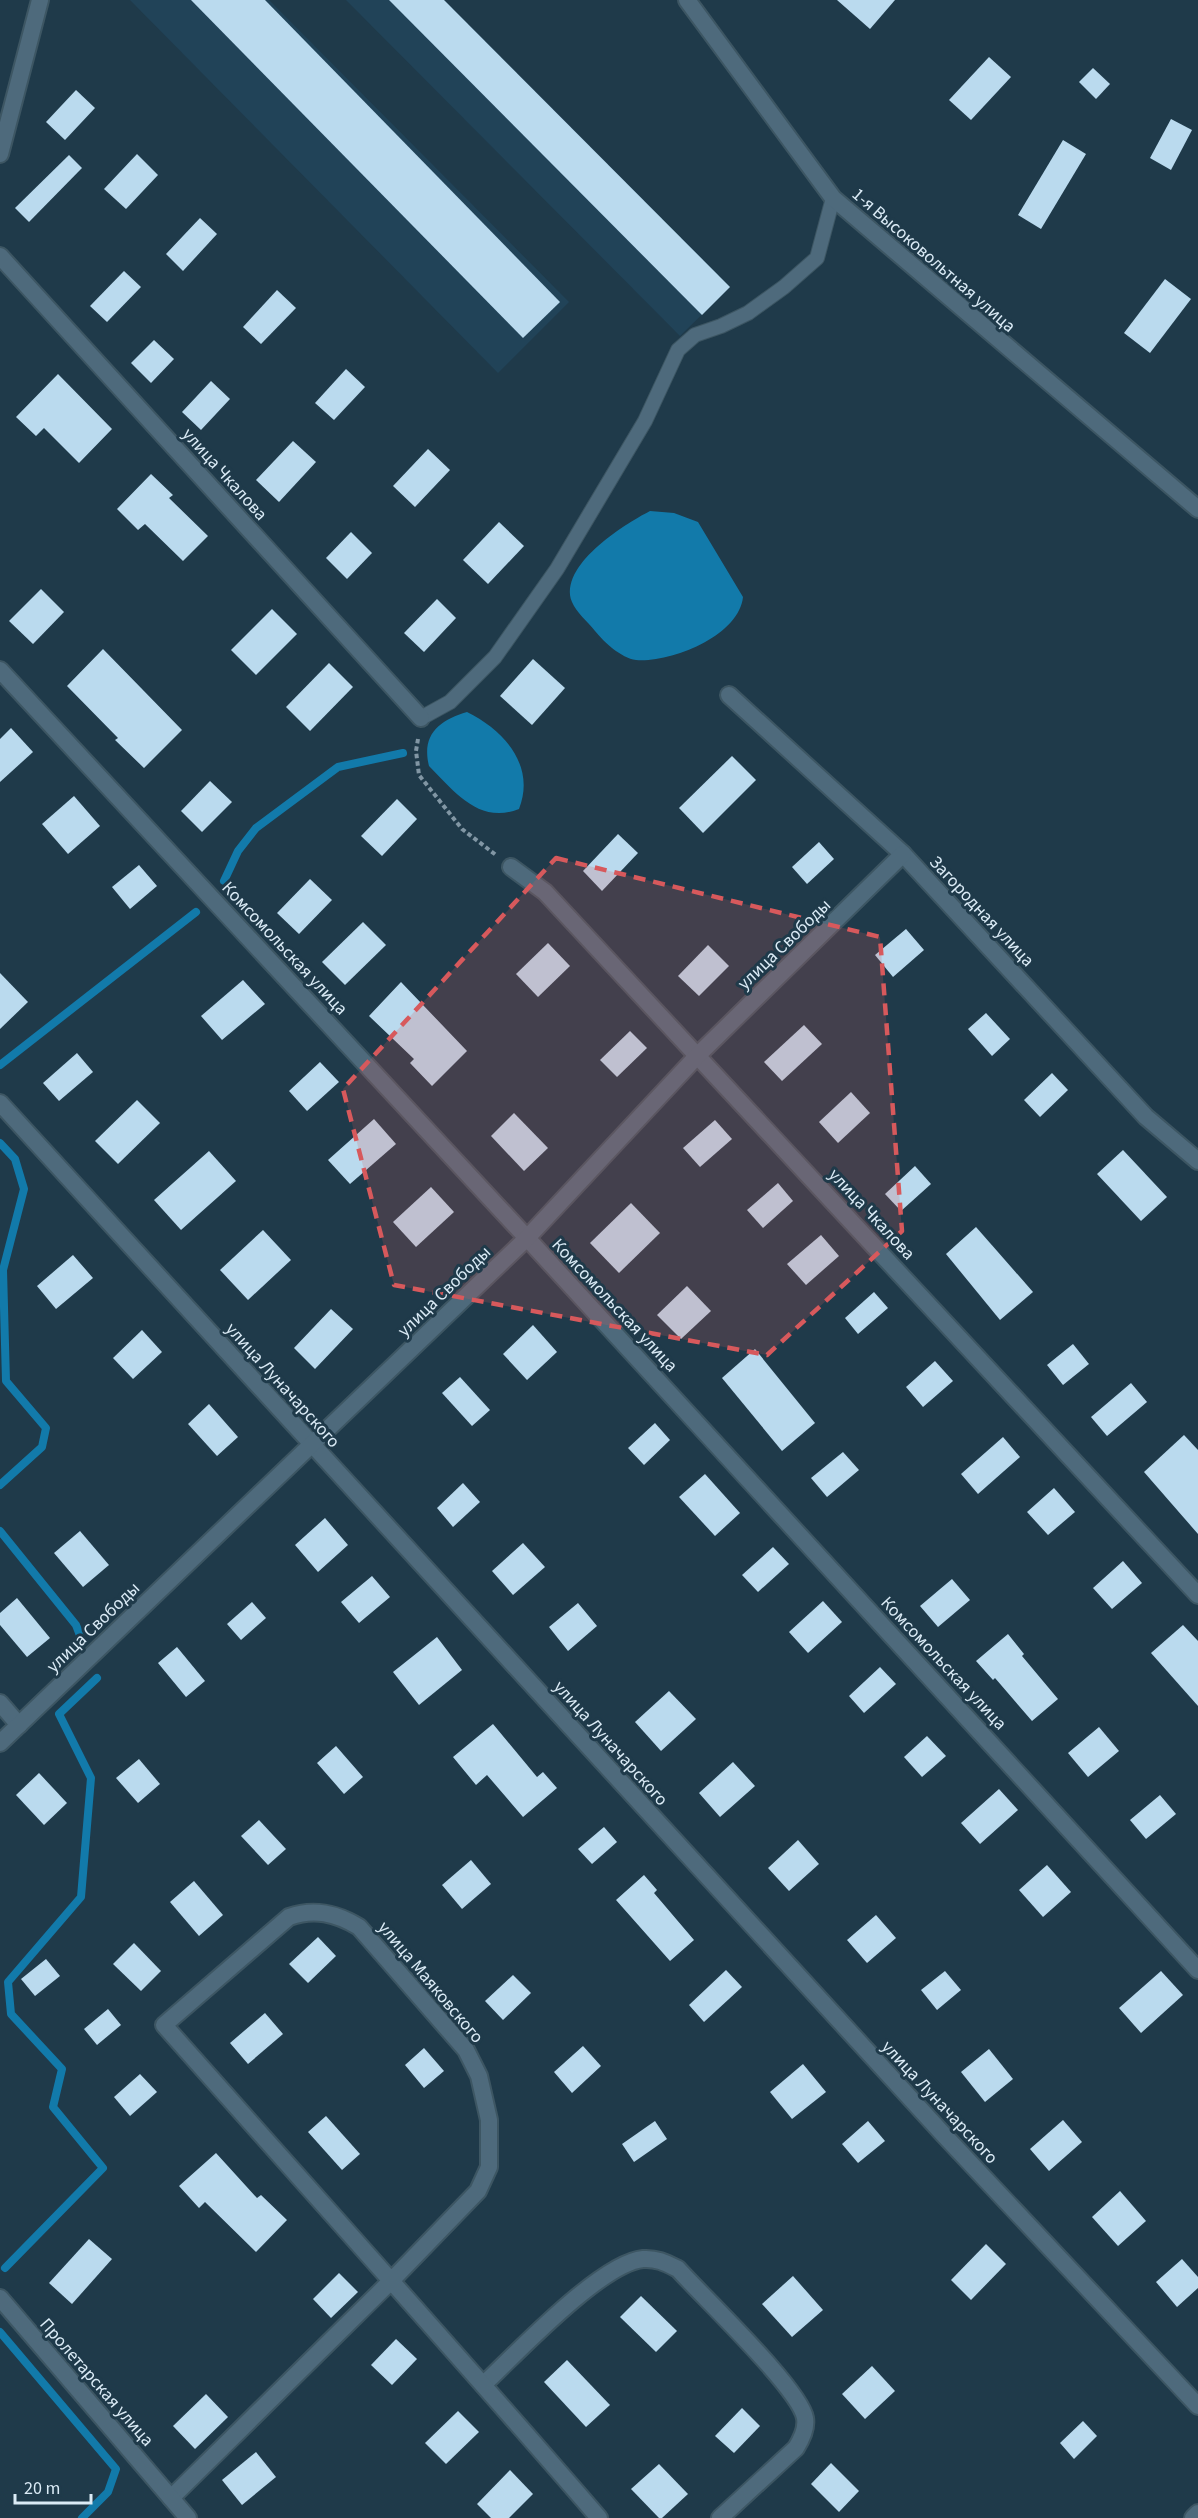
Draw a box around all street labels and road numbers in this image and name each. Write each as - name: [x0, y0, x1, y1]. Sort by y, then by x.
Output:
- street label: 1-я Высоковольтная улица: [846, 182, 1021, 339]
- street label: улица Чкалова: [176, 423, 273, 526]
- street label: Загородная улица: [923, 850, 1040, 973]
- street label: Комсомольская улица: [216, 876, 353, 1021]
- street label: улица Свободы: [732, 893, 837, 995]
- street label: улица Чкалова: [823, 1163, 921, 1266]
- street label: Комсомольская улица: [546, 1233, 683, 1378]
- street label: улица Свободы: [392, 1240, 497, 1342]
- street label: улица Луначарского: [219, 1317, 346, 1454]
- street label: улица Свободы: [41, 1576, 146, 1678]
- street label: Комсомольская улица: [875, 1591, 1012, 1736]
- street label: улица Луначарского: [547, 1675, 674, 1812]
- street label: улица Маяковского: [372, 1916, 489, 2049]
- street label: улица Луначарского: [876, 2035, 1004, 2170]
- street label: Пролетарская улица: [34, 2313, 159, 2452]

